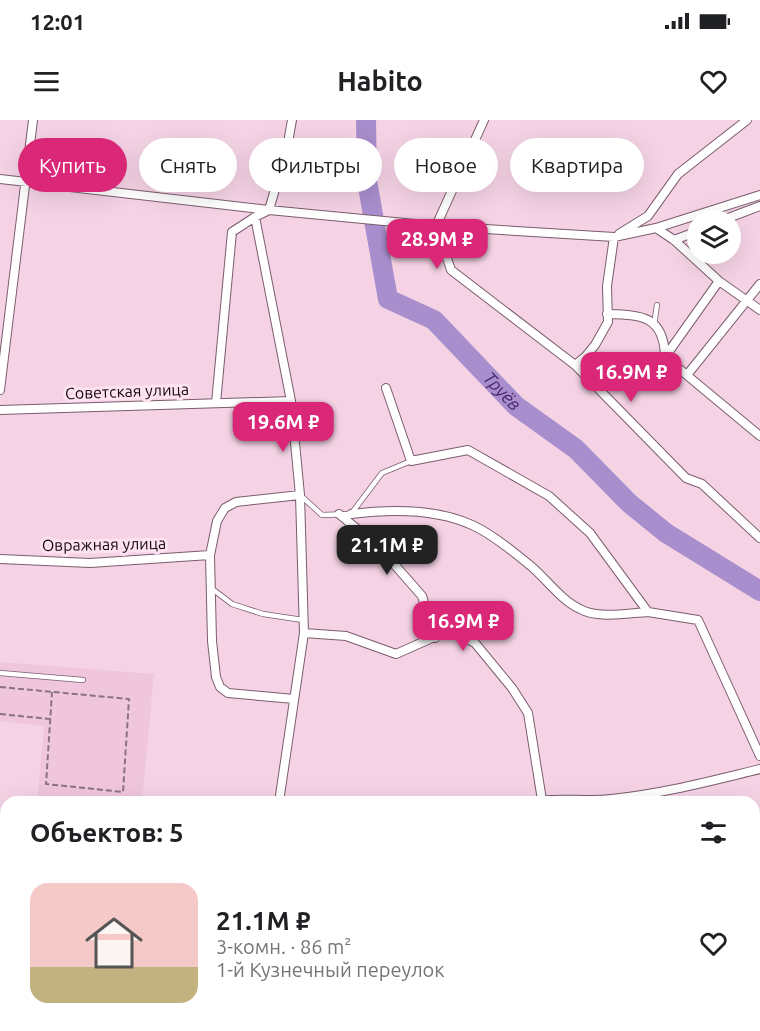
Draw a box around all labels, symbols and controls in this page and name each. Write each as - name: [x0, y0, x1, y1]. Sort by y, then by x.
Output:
- text: 12:01: [30, 9, 85, 34]
- icon: menu: [30, 65, 63, 98]
- icon: heart: [697, 65, 730, 98]
- text: Habito: [337, 66, 423, 96]
- chip: Купить: [18, 138, 127, 192]
- chip: Снять: [139, 138, 237, 192]
- chip: Фильтры: [249, 138, 382, 192]
- chip: Новое: [394, 138, 498, 192]
- chip: Квартира: [510, 138, 644, 192]
- map controls: [687, 210, 741, 264]
- button: layers: [687, 210, 741, 264]
- pin: 28.9M ₽: [382, 219, 492, 270]
- text: 28.9M ₽: [401, 227, 473, 250]
- pin: 16.9M ₽: [576, 352, 686, 403]
- text: 16.9M ₽: [595, 360, 667, 383]
- water label: Труёв: [480, 367, 526, 414]
- street label: Советская улица: [65, 380, 189, 402]
- pin: 19.6M ₽: [228, 402, 338, 453]
- text: 19.6M ₽: [247, 410, 319, 433]
- pin: 21.1M ₽: [332, 525, 442, 576]
- text: 21.1M ₽: [351, 533, 423, 556]
- street label: Овражная улица: [42, 534, 166, 554]
- pin: 16.9M ₽: [408, 601, 518, 652]
- text: 16.9M ₽: [427, 609, 499, 632]
- icon: filters: [697, 816, 730, 849]
- text: Объектов: 5: [30, 818, 184, 847]
- text: 21.1M ₽: [216, 906, 310, 935]
- icon: home: [78, 907, 150, 979]
- icon: heart: [697, 927, 730, 960]
- text: 3-комн. · 86 m²: [216, 935, 351, 958]
- text: 1-й Кузнечный переулок: [216, 958, 445, 981]

